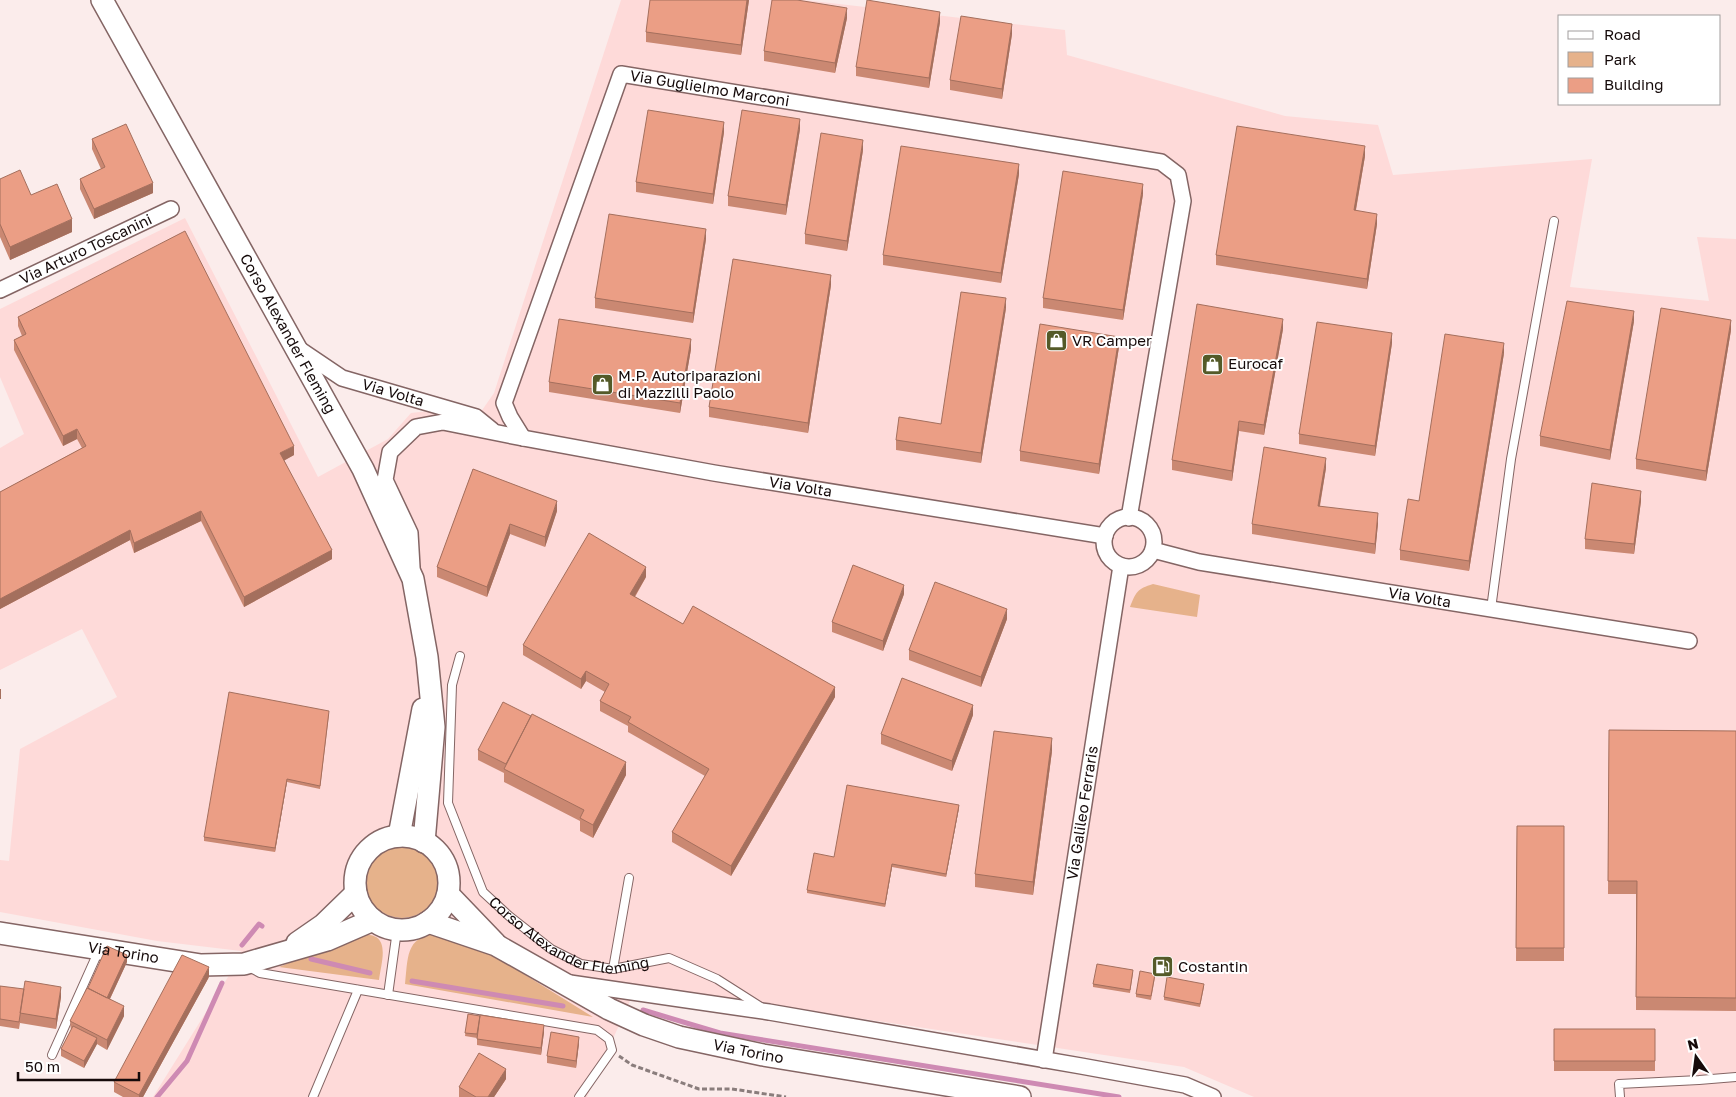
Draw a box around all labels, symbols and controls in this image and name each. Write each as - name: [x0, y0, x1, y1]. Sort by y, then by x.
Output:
- legend: [1558, 15, 1721, 105]
- text: Road: [1604, 25, 1641, 43]
- text: Park: [1604, 50, 1637, 68]
- street label: Via Guglielmo Marconi: [629, 66, 791, 109]
- text: Building: [1604, 75, 1664, 93]
- street label: Via Arturo Toscanini: [16, 209, 154, 287]
- street label: Corso Alexander Fleming: [237, 250, 340, 416]
- shop icon: VR Camper: [1044, 329, 1068, 353]
- place label: VR Camper: [1072, 331, 1152, 349]
- shop icon: Eurocaf: [1200, 352, 1224, 376]
- place label: Eurocaf: [1228, 354, 1284, 372]
- place label: M.P. Autoriparazioni di Mazzilli Paolo: [618, 366, 761, 401]
- shop icon: M.P. Autoriparazioni di Mazzilli Paolo: [590, 373, 614, 397]
- street label: Via Volta: [360, 374, 426, 409]
- street label: Via Volta: [768, 472, 833, 500]
- street label: Via Volta: [1387, 583, 1453, 611]
- street label: Via Galileo Ferraris: [1062, 744, 1101, 881]
- street label: Corso Alexander Fleming: [486, 892, 650, 977]
- street label: Via Torino: [87, 937, 160, 966]
- fuel station icon: Costantin: [1150, 955, 1174, 979]
- place label: Costantin: [1178, 957, 1248, 975]
- north arrow: [1671, 1032, 1721, 1082]
- text: N: [1686, 1034, 1700, 1053]
- street label: Via Torino: [712, 1035, 785, 1066]
- scale bar: [18, 1050, 139, 1082]
- text: 50 m: [25, 1057, 60, 1075]

